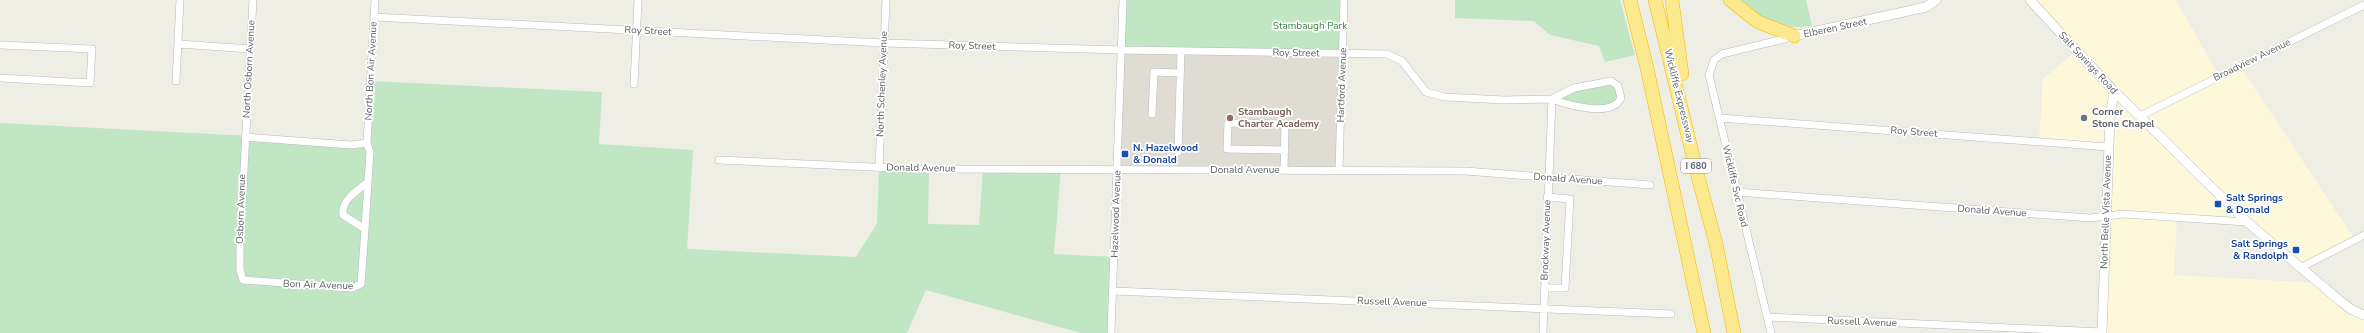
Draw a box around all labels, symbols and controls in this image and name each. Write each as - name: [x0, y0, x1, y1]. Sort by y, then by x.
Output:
- street label: Elberen Street: [1802, 14, 1868, 42]
- park label: Stambaugh Park: [1273, 19, 1348, 33]
- street label: North Osborn Avenue: [239, 20, 259, 118]
- street label: North Bon Air Avenue: [361, 21, 381, 121]
- street label: Roy Street: [624, 23, 672, 39]
- street label: Salt Springs Road: [2055, 29, 2121, 97]
- street label: North Schenley Avenue: [873, 31, 891, 137]
- street label: Broadview Avenue: [2211, 35, 2293, 85]
- street label: Roy Street: [948, 38, 996, 54]
- street label: Roy Street: [1272, 46, 1320, 60]
- street label: Hartford Avenue: [1334, 47, 1350, 123]
- street label: Wickliffe Expressway: [1661, 48, 1698, 145]
- place label: Stambaugh Charter Academy: [1238, 105, 1320, 131]
- place label: Corner Stone Chapel: [2092, 105, 2155, 131]
- marker: Stambaugh Charter Academy: [1225, 113, 1235, 123]
- marker: Corner Stone Chapel: [2079, 113, 2089, 123]
- street label: Roy Street: [1890, 123, 1938, 141]
- place label: N. Hazelwood & Donald: [1133, 141, 1198, 167]
- street label: Wickliffe Svc Road: [1719, 143, 1751, 229]
- marker: N. Hazelwood & Donald: [1120, 149, 1130, 159]
- street label: North Belle Vista Avenue: [2097, 155, 2115, 269]
- road number: I 680: [1681, 159, 1711, 173]
- street label: Donald Avenue: [886, 160, 956, 176]
- street label: Donald Avenue: [1210, 163, 1280, 177]
- street label: Hazelwood Avenue: [1107, 170, 1125, 258]
- street label: Donald Avenue: [1533, 170, 1603, 188]
- street label: Osborn Avenue: [233, 174, 249, 244]
- place label: Salt Springs & Donald: [2226, 191, 2283, 217]
- street label: Brockway Avenue: [1538, 199, 1554, 281]
- marker: Salt Springs & Donald: [2213, 199, 2223, 209]
- street label: Donald Avenue: [1957, 202, 2027, 220]
- place label: Salt Springs & Randolph: [2231, 237, 2288, 263]
- marker: Salt Springs & Randolph: [2291, 245, 2301, 255]
- street label: Bon Air Avenue: [283, 277, 353, 293]
- street label: Russell Avenue: [1357, 294, 1427, 310]
- street label: Russell Avenue: [1827, 314, 1897, 330]

